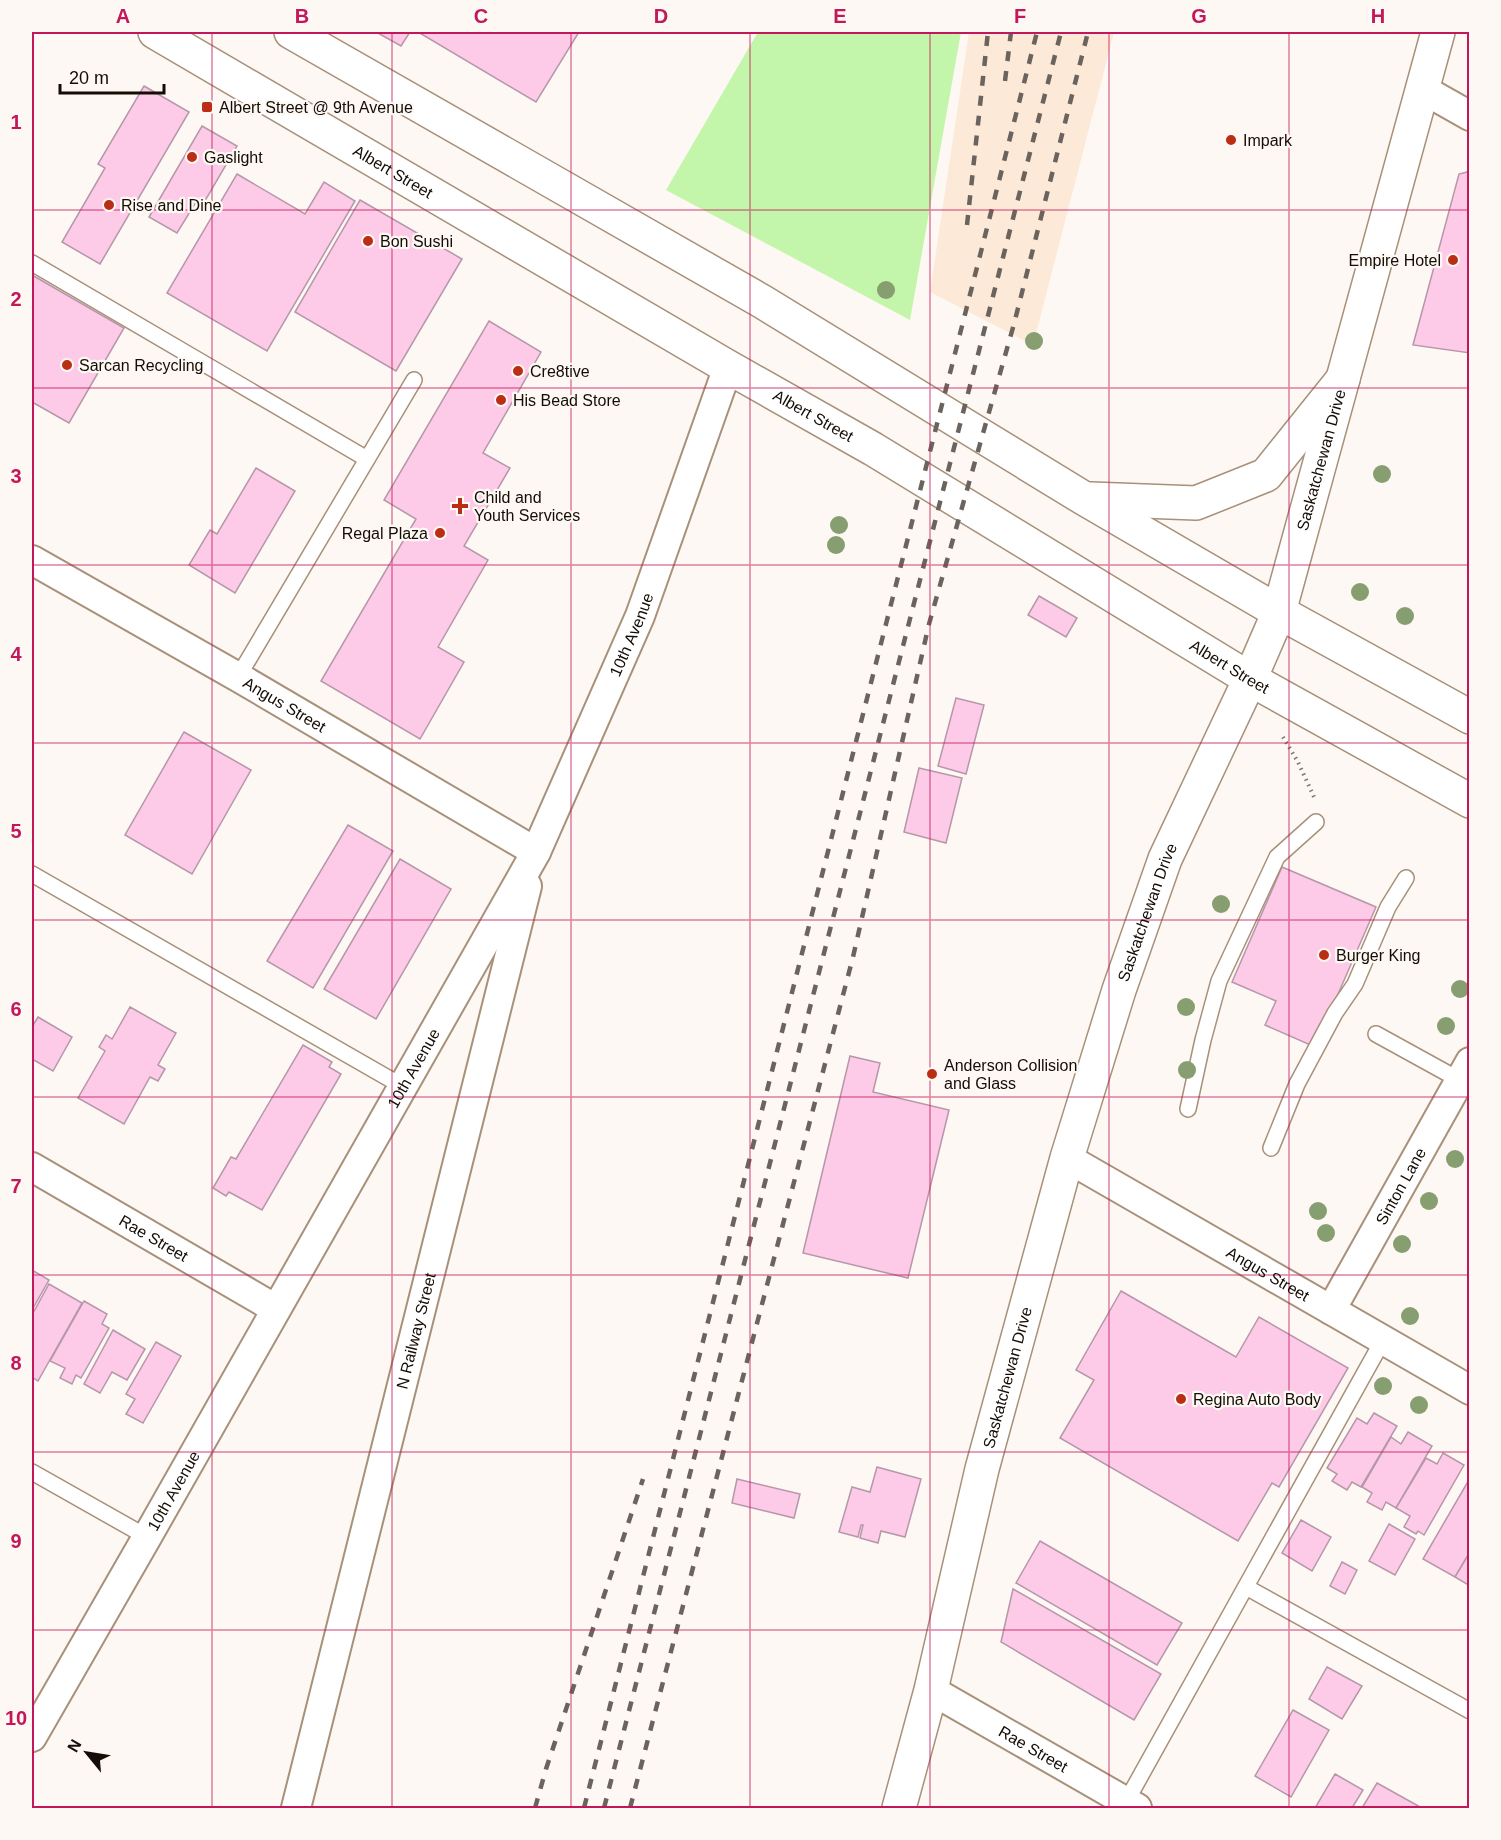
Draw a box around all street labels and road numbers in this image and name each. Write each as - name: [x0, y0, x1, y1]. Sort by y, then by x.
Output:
- street label: Albert Street: [350, 142, 436, 202]
- street label: Albert Street: [770, 386, 857, 445]
- street label: Saskatchewan Drive: [1294, 387, 1349, 533]
- street label: 10th Avenue: [607, 591, 657, 679]
- street label: Albert Street: [1187, 637, 1272, 697]
- street label: Angus Street: [240, 674, 329, 736]
- street label: Saskatchewan Drive: [1115, 840, 1180, 984]
- street label: 10th Avenue: [384, 1025, 443, 1111]
- street label: Sinton Lane: [1373, 1145, 1429, 1228]
- street label: Rae Street: [116, 1212, 191, 1265]
- street label: Angus Street: [1223, 1244, 1313, 1305]
- street label: N Railway Street: [393, 1270, 439, 1391]
- street label: Saskatchewan Drive: [980, 1305, 1035, 1450]
- street label: 10th Avenue: [144, 1448, 203, 1534]
- street label: Rae Street: [996, 1723, 1071, 1776]

